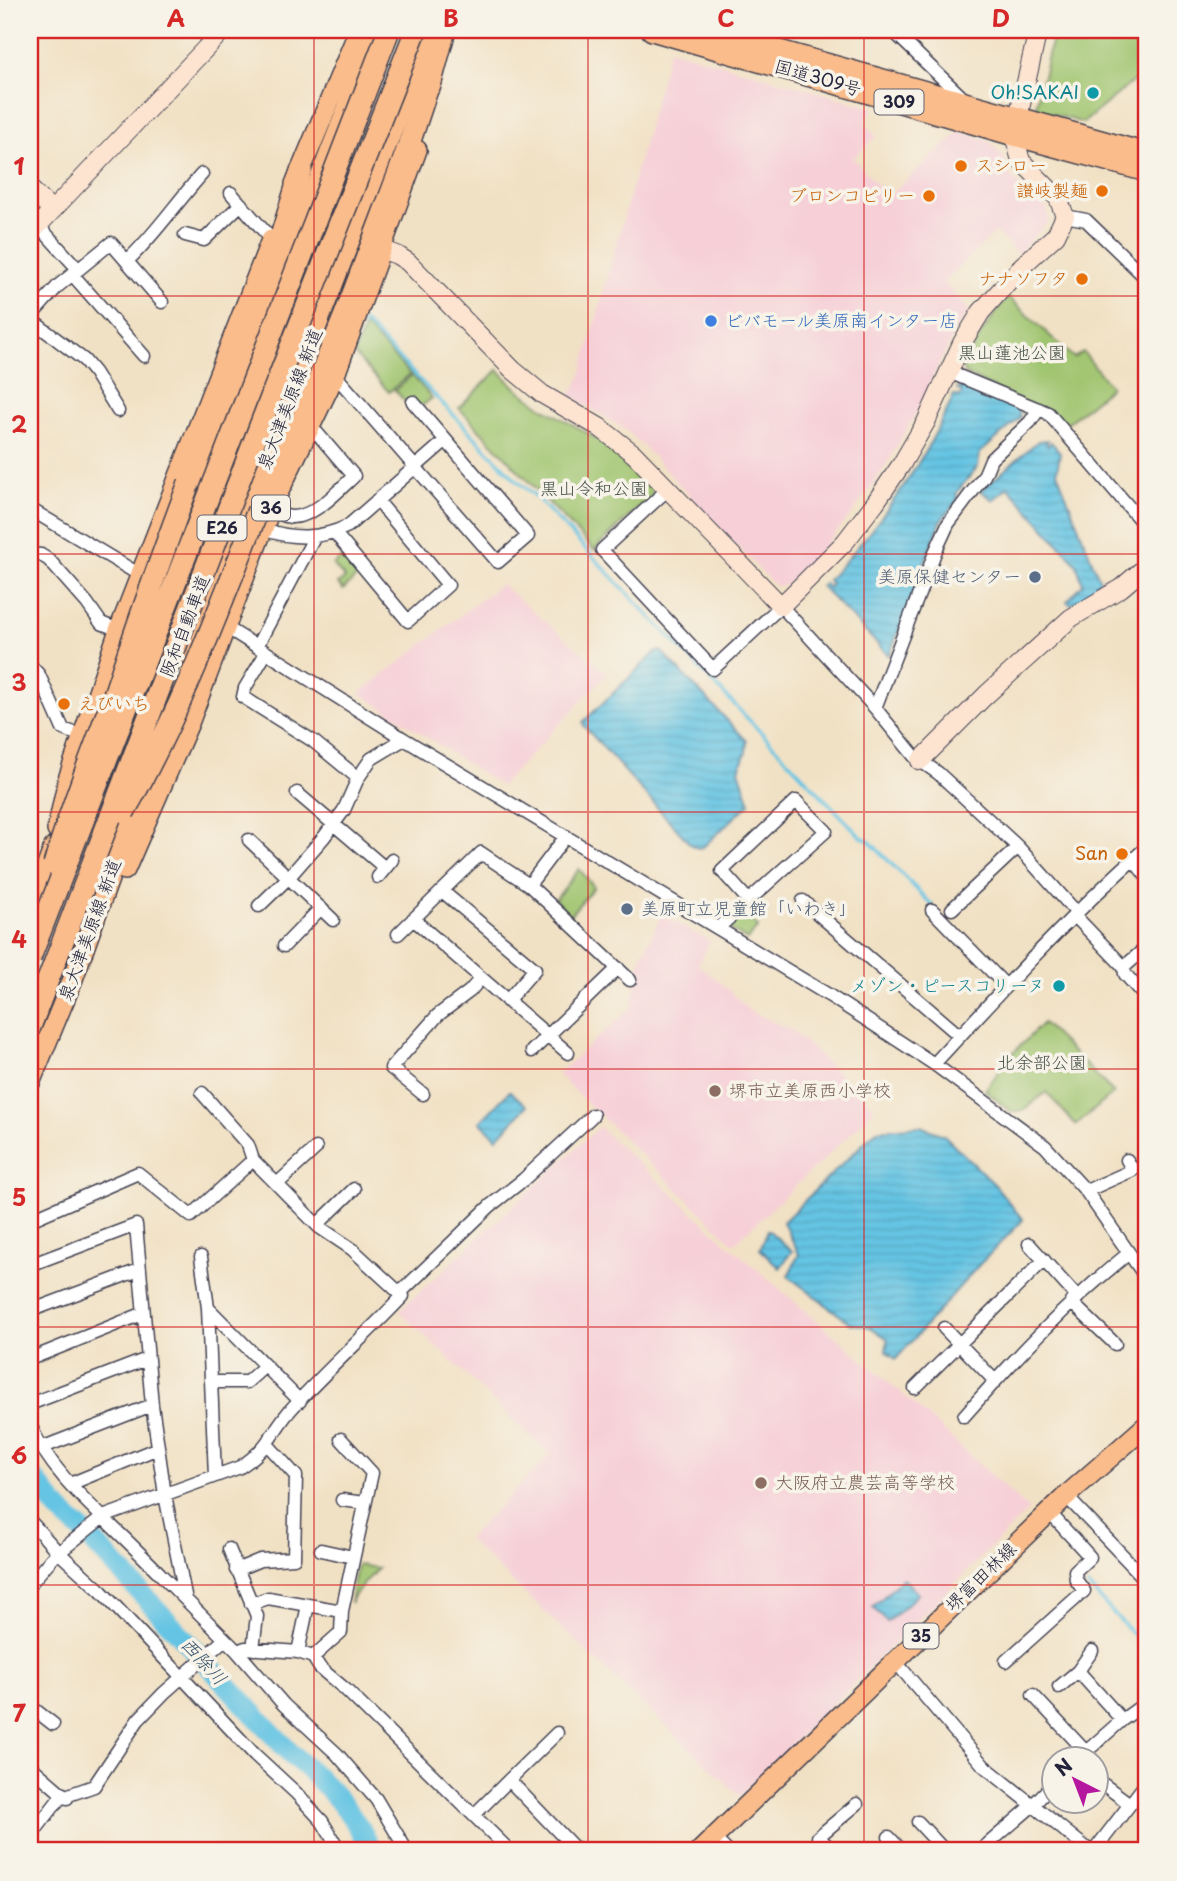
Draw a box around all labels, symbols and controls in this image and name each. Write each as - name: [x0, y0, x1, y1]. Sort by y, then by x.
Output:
- text: A: [167, 0, 185, 35]
- text: B: [443, 0, 459, 35]
- text: C: [717, 0, 735, 35]
- text: D: [992, 0, 1010, 35]
- street label: 国道309号: [772, 51, 865, 102]
- place label: Oh!SAKAI: [991, 78, 1079, 105]
- marker: Oh!SAKAI: [1085, 85, 1101, 101]
- road number: 309: [874, 90, 923, 114]
- text: 1: [14, 148, 25, 183]
- place label: スシロー: [975, 151, 1047, 178]
- marker: スシロー: [953, 158, 969, 174]
- place label: 讃岐製麺: [1016, 176, 1088, 203]
- place label: ブロンコビリー: [789, 181, 915, 208]
- marker: 讃岐製麺: [1094, 183, 1110, 199]
- marker: ブロンコビリー: [921, 188, 937, 204]
- place label: ナナソフタ: [978, 264, 1068, 291]
- marker: ナナソフタ: [1074, 271, 1090, 287]
- place label: ビバモール美原南インター店: [725, 306, 957, 333]
- marker: ビバモール美原南インター店: [703, 313, 719, 329]
- street label: 泉大津美原線 新道: [249, 324, 328, 473]
- park label: 黒山蓮池公園: [958, 338, 1066, 365]
- text: 2: [11, 406, 27, 441]
- park label: 黒山令和公園: [540, 474, 648, 501]
- road number: 36: [252, 495, 290, 520]
- road number: E26: [198, 516, 246, 540]
- place label: 美原保健センター: [878, 562, 1021, 589]
- marker: 美原保健センター: [1027, 569, 1043, 585]
- street label: 阪和自動車道: [152, 570, 216, 681]
- text: 3: [11, 664, 27, 699]
- place label: えびいち: [78, 689, 150, 716]
- marker: えびいち: [56, 696, 72, 712]
- place label: San: [1075, 839, 1108, 866]
- marker: San: [1114, 846, 1130, 862]
- street label: 泉大津美原線 新道: [50, 854, 127, 1005]
- place label: 美原町立児童館「いわき」: [641, 894, 857, 921]
- marker: 美原町立児童館「いわき」: [619, 901, 635, 917]
- text: 4: [11, 921, 27, 956]
- place label: メゾン・ピースコリーヌ: [850, 971, 1045, 998]
- marker: メゾン・ピースコリーヌ: [1051, 978, 1067, 994]
- park label: 北余部公園: [997, 1048, 1087, 1075]
- place label: 堺市立美原西小学校: [729, 1076, 891, 1103]
- marker: 堺市立美原西小学校: [707, 1083, 723, 1099]
- text: 5: [12, 1179, 26, 1214]
- text: 6: [11, 1437, 27, 1472]
- place label: 大阪府立農芸高等学校: [775, 1468, 955, 1495]
- marker: 大阪府立農芸高等学校: [753, 1475, 769, 1491]
- street label: 堺富田林線: [938, 1535, 1022, 1617]
- road number: 35: [904, 1624, 939, 1648]
- water label: 西除川: [175, 1630, 234, 1691]
- text: 7: [12, 1695, 26, 1730]
- north arrow: [1040, 1744, 1110, 1814]
- text: N: [1048, 1751, 1078, 1782]

